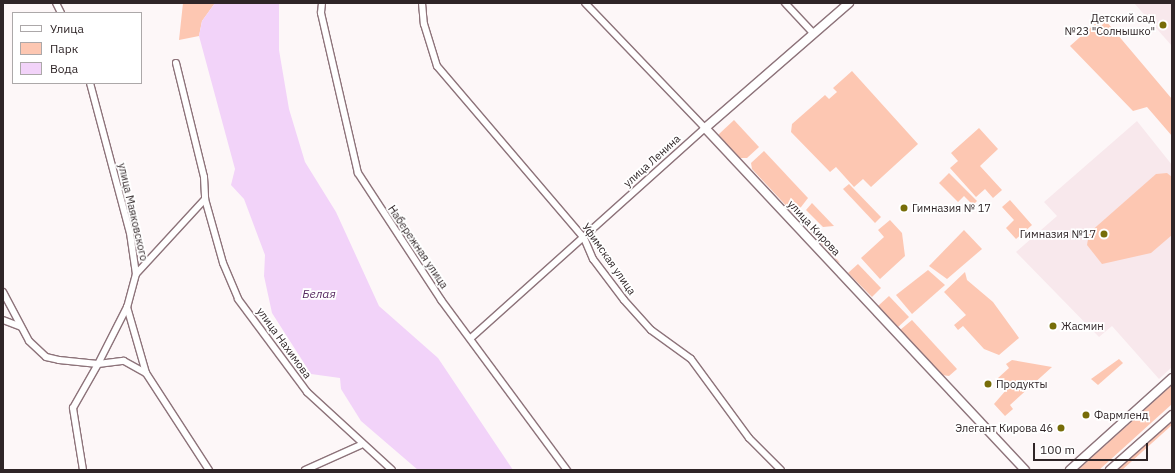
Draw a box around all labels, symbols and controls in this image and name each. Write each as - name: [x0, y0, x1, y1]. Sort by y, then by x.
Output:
- legend: [12, 12, 142, 84]
- place label: Детский сад №23 "Солнышко": [1065, 12, 1155, 38]
- marker: Детский сад №23 "Солнышко": [1158, 20, 1168, 30]
- text: Улица: [50, 21, 84, 36]
- text: Парк: [50, 41, 78, 56]
- text: Вода: [50, 61, 78, 76]
- street label: улица Ленина: [621, 132, 683, 190]
- street label: улица Маяковского: [115, 162, 151, 262]
- street label: улица Кирова: [785, 197, 843, 259]
- place label: Гимназия № 17: [912, 201, 991, 215]
- street label: Набережная улица: [385, 203, 451, 291]
- marker: Гимназия № 17: [899, 203, 909, 213]
- street label: Уфимская улица: [579, 221, 639, 297]
- place label: Гимназия №17: [1020, 227, 1096, 241]
- marker: Гимназия №17: [1099, 229, 1109, 239]
- water label: Белая: [302, 287, 336, 301]
- street label: улица Нахимова: [254, 305, 314, 381]
- place label: Жасмин: [1061, 319, 1104, 333]
- marker: Жасмин: [1048, 321, 1058, 331]
- place label: Продукты: [996, 377, 1047, 391]
- marker: Продукты: [983, 379, 993, 389]
- place label: Фармленд: [1094, 408, 1148, 422]
- marker: Фармленд: [1081, 410, 1091, 420]
- place label: Элегант Кирова 46: [955, 421, 1053, 435]
- marker: Элегант Кирова 46: [1056, 423, 1066, 433]
- scale bar: [1035, 435, 1150, 461]
- text: 100 m: [1040, 442, 1075, 457]

